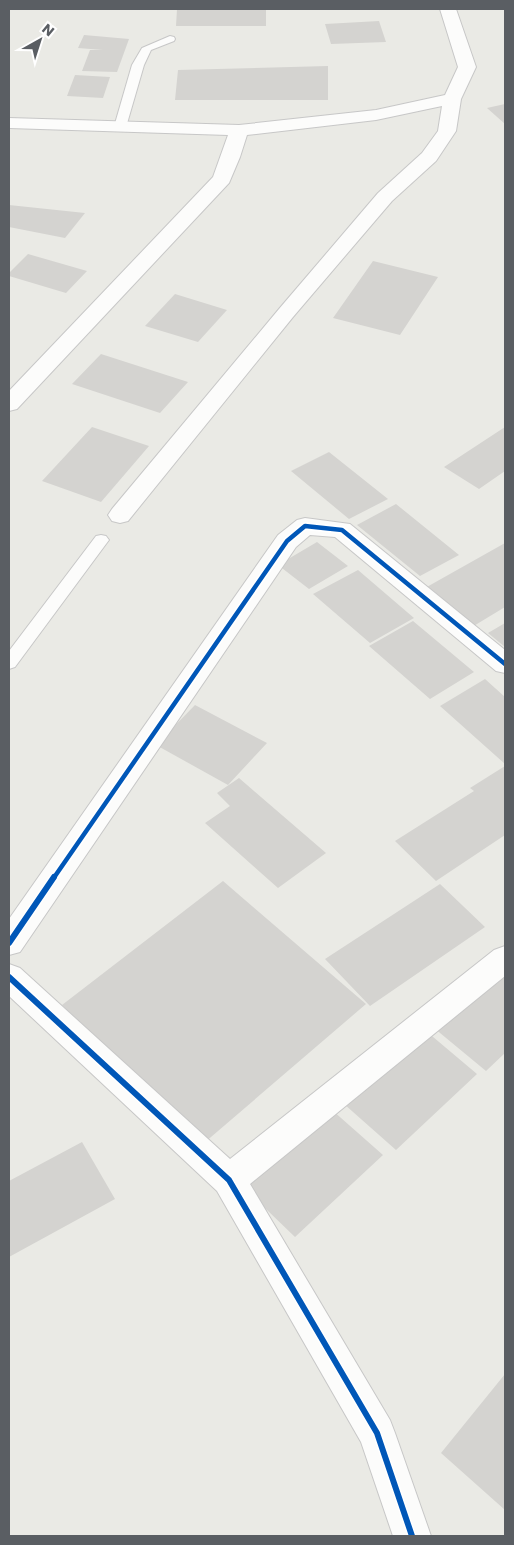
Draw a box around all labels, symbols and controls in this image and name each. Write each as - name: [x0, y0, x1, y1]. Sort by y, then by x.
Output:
- north arrow: [15, 15, 65, 65]
- text: N: [38, 19, 59, 41]

